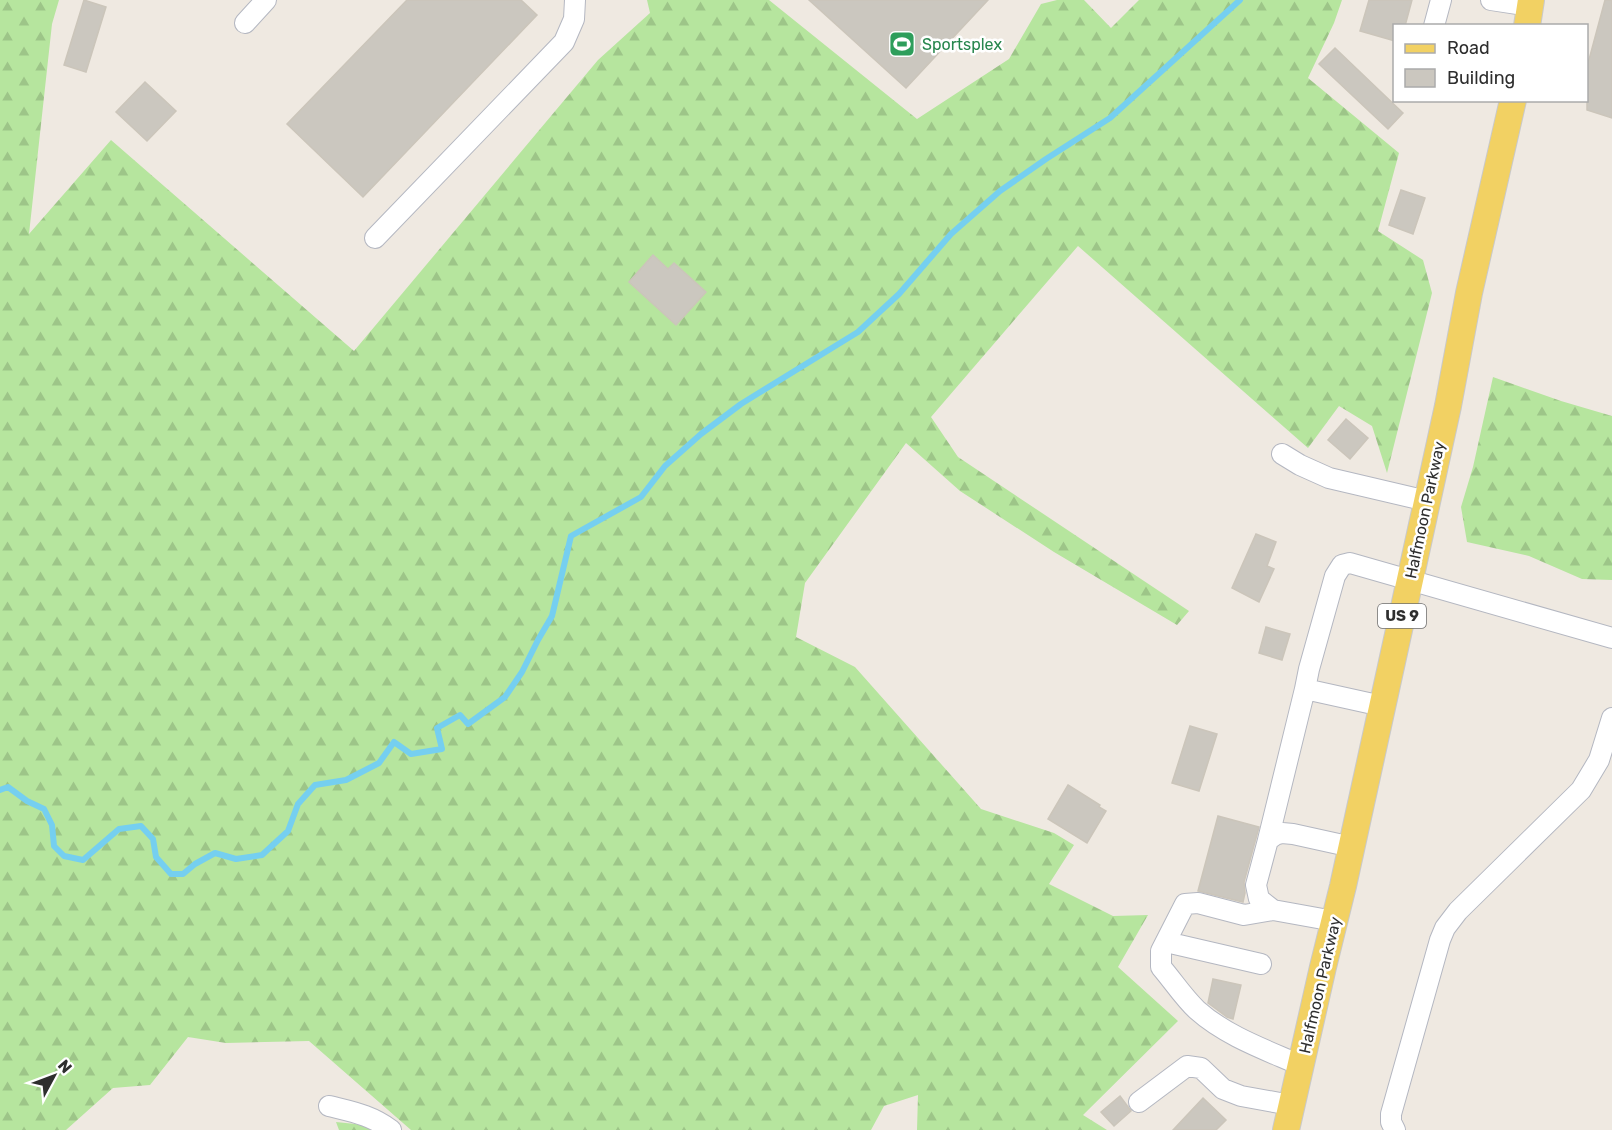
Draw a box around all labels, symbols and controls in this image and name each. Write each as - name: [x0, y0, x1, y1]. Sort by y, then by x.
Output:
- legend: [1393, 24, 1588, 102]
- sports icon: Sportsplex: [887, 29, 917, 59]
- place label: Sportsplex: [922, 35, 1002, 54]
- text: Road: [1447, 37, 1490, 59]
- text: Building: [1447, 67, 1515, 89]
- street label: Halfmoon Parkway: [1401, 439, 1449, 580]
- road number: US 9: [1378, 604, 1426, 628]
- street label: Halfmoon Parkway: [1295, 915, 1345, 1055]
- north arrow: [24, 1046, 84, 1106]
- text: N: [54, 1056, 76, 1077]

